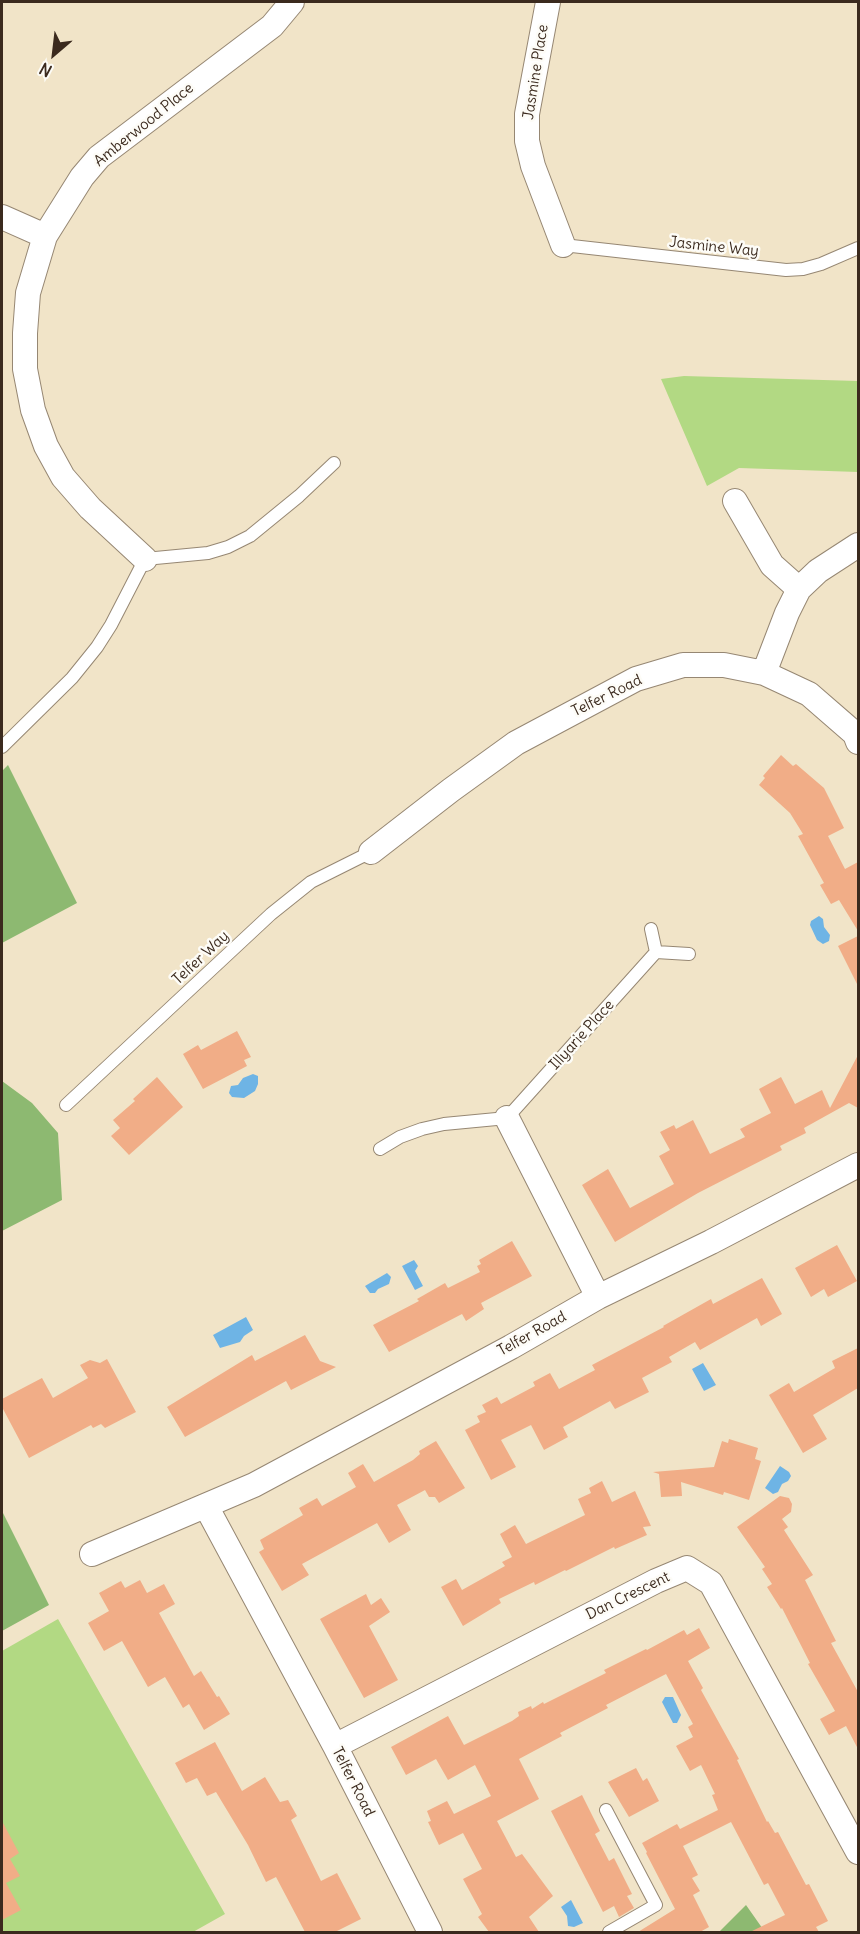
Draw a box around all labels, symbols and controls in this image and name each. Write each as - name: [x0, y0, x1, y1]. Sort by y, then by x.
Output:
- street label: Jasmine Place: [520, 23, 552, 121]
- north arrow: [24, 24, 84, 84]
- text: N: [36, 58, 55, 81]
- street label: Amberwood Place: [91, 79, 197, 171]
- street label: Jasmine Way: [668, 233, 760, 261]
- street label: Telfer Road: [569, 671, 645, 721]
- street label: Telfer Way: [169, 927, 233, 989]
- street label: Illyarie Place: [546, 996, 618, 1074]
- street label: Telfer Road: [495, 1308, 569, 1360]
- street label: Dan Crescent: [583, 1568, 673, 1624]
- street label: Telfer Road: [328, 1744, 378, 1820]

